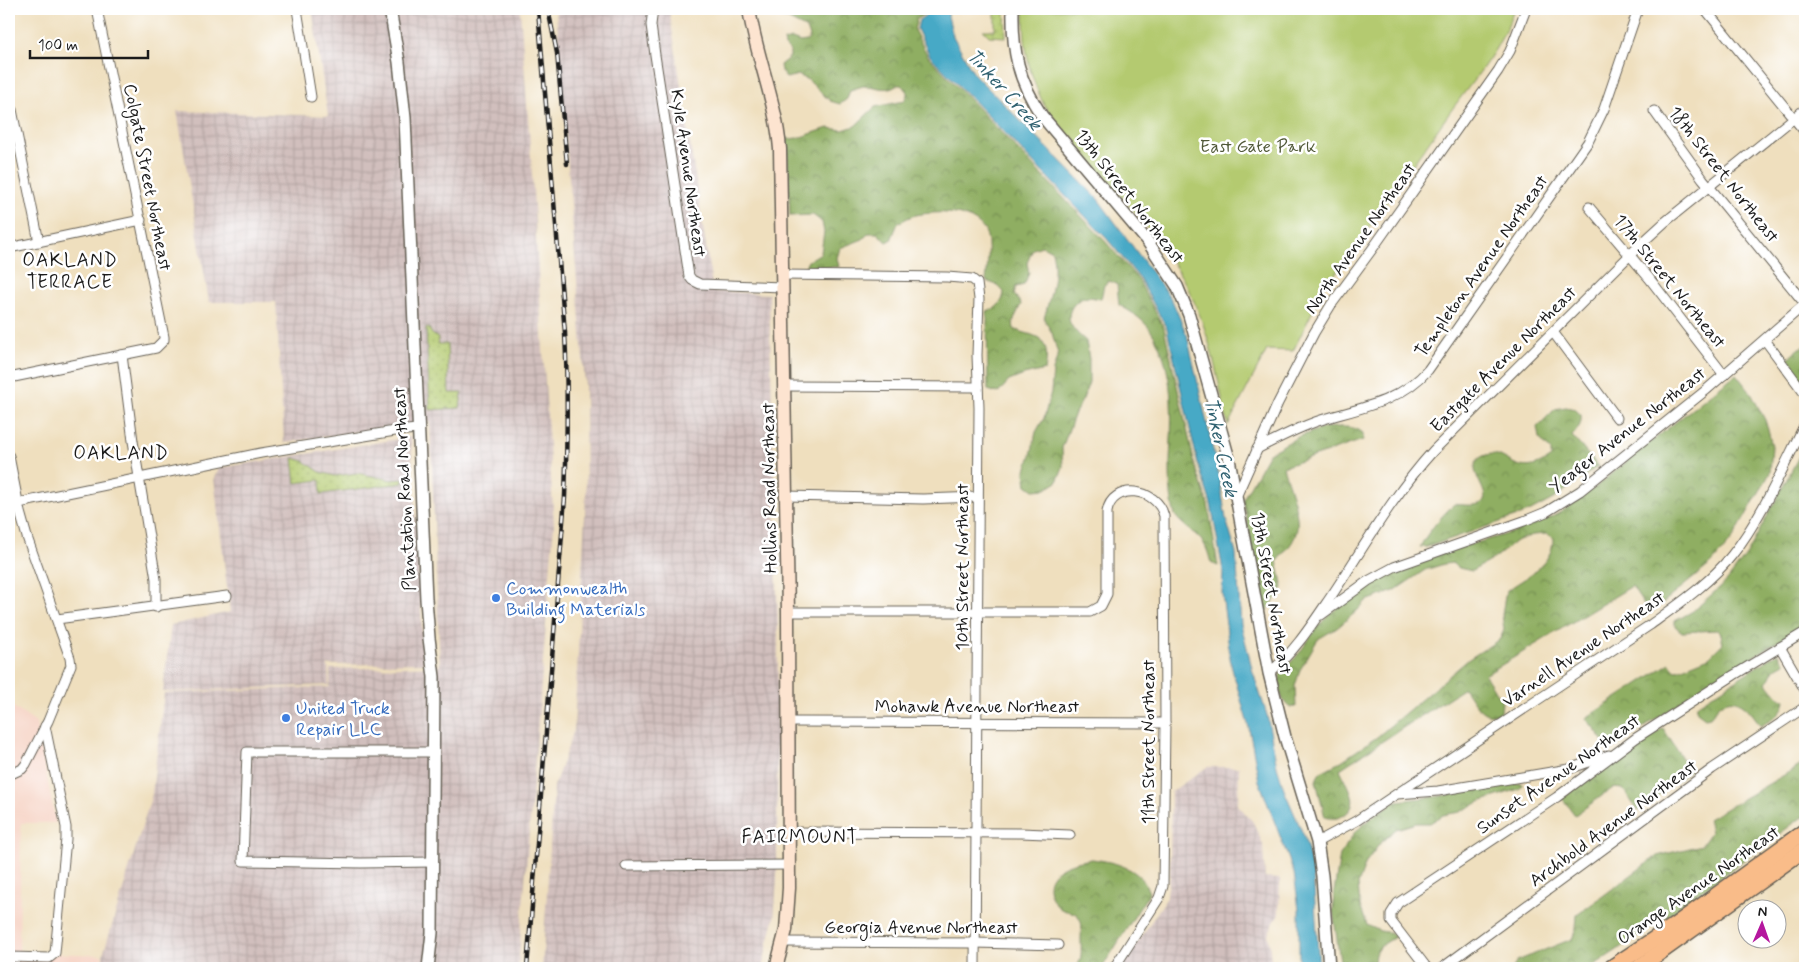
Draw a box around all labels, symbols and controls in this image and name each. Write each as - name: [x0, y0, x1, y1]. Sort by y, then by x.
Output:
- scale bar: [30, 28, 148, 60]
- text: 100 m: [38, 36, 78, 56]
- water label: Tinker Creek: [961, 44, 1048, 137]
- street label: Colgate Street Northeast: [116, 82, 177, 273]
- street label: Kyle Avenue Northeast: [664, 88, 712, 259]
- street label: 18th Street Northeast: [1662, 101, 1784, 248]
- street label: 13th Street Northeast: [1069, 124, 1190, 269]
- park label: East Gate Park: [1200, 135, 1316, 159]
- street label: North Avenue Northeast: [1300, 158, 1422, 319]
- street label: Templeton Avenue Northeast: [1410, 170, 1554, 363]
- street label: 17th Street Northeast: [1608, 210, 1731, 354]
- district label: OAKLAND TERRACE: [22, 248, 118, 295]
- street label: Eastgate Avenue Northeast: [1425, 281, 1583, 438]
- street label: Yeager Avenue Northeast: [1544, 362, 1712, 501]
- street label: Plantation Road Northeast: [388, 386, 422, 592]
- water label: Tinker Creek: [1198, 395, 1244, 501]
- street label: Hollins Road Northeast: [757, 402, 783, 574]
- district label: OAKLAND: [73, 441, 169, 466]
- street label: 10th Street Northeast: [951, 483, 975, 651]
- street label: 13th Street Northeast: [1245, 510, 1297, 677]
- place label: Commonwealth Building Materials: [506, 577, 646, 624]
- street label: Varnell Avenue Northeast: [1497, 586, 1670, 713]
- marker: Commonwealth Building Materials: [490, 592, 502, 604]
- street label: 11th Street Northeast: [1137, 659, 1161, 824]
- street label: Mohawk Avenue Northeast: [875, 695, 1080, 719]
- place label: United Truck Repair LLC: [296, 697, 390, 742]
- street label: Sunset Avenue Northeast: [1472, 709, 1645, 840]
- marker: United Truck Repair LLC: [280, 712, 292, 724]
- street label: Archbold Avenue Northeast: [1525, 754, 1703, 893]
- street label: Orange Avenue Northeast: [1613, 821, 1783, 949]
- district label: FAIRMOUNT: [741, 825, 859, 850]
- north arrow: [1736, 900, 1786, 950]
- street label: Georgia Avenue Northeast: [824, 916, 1018, 941]

